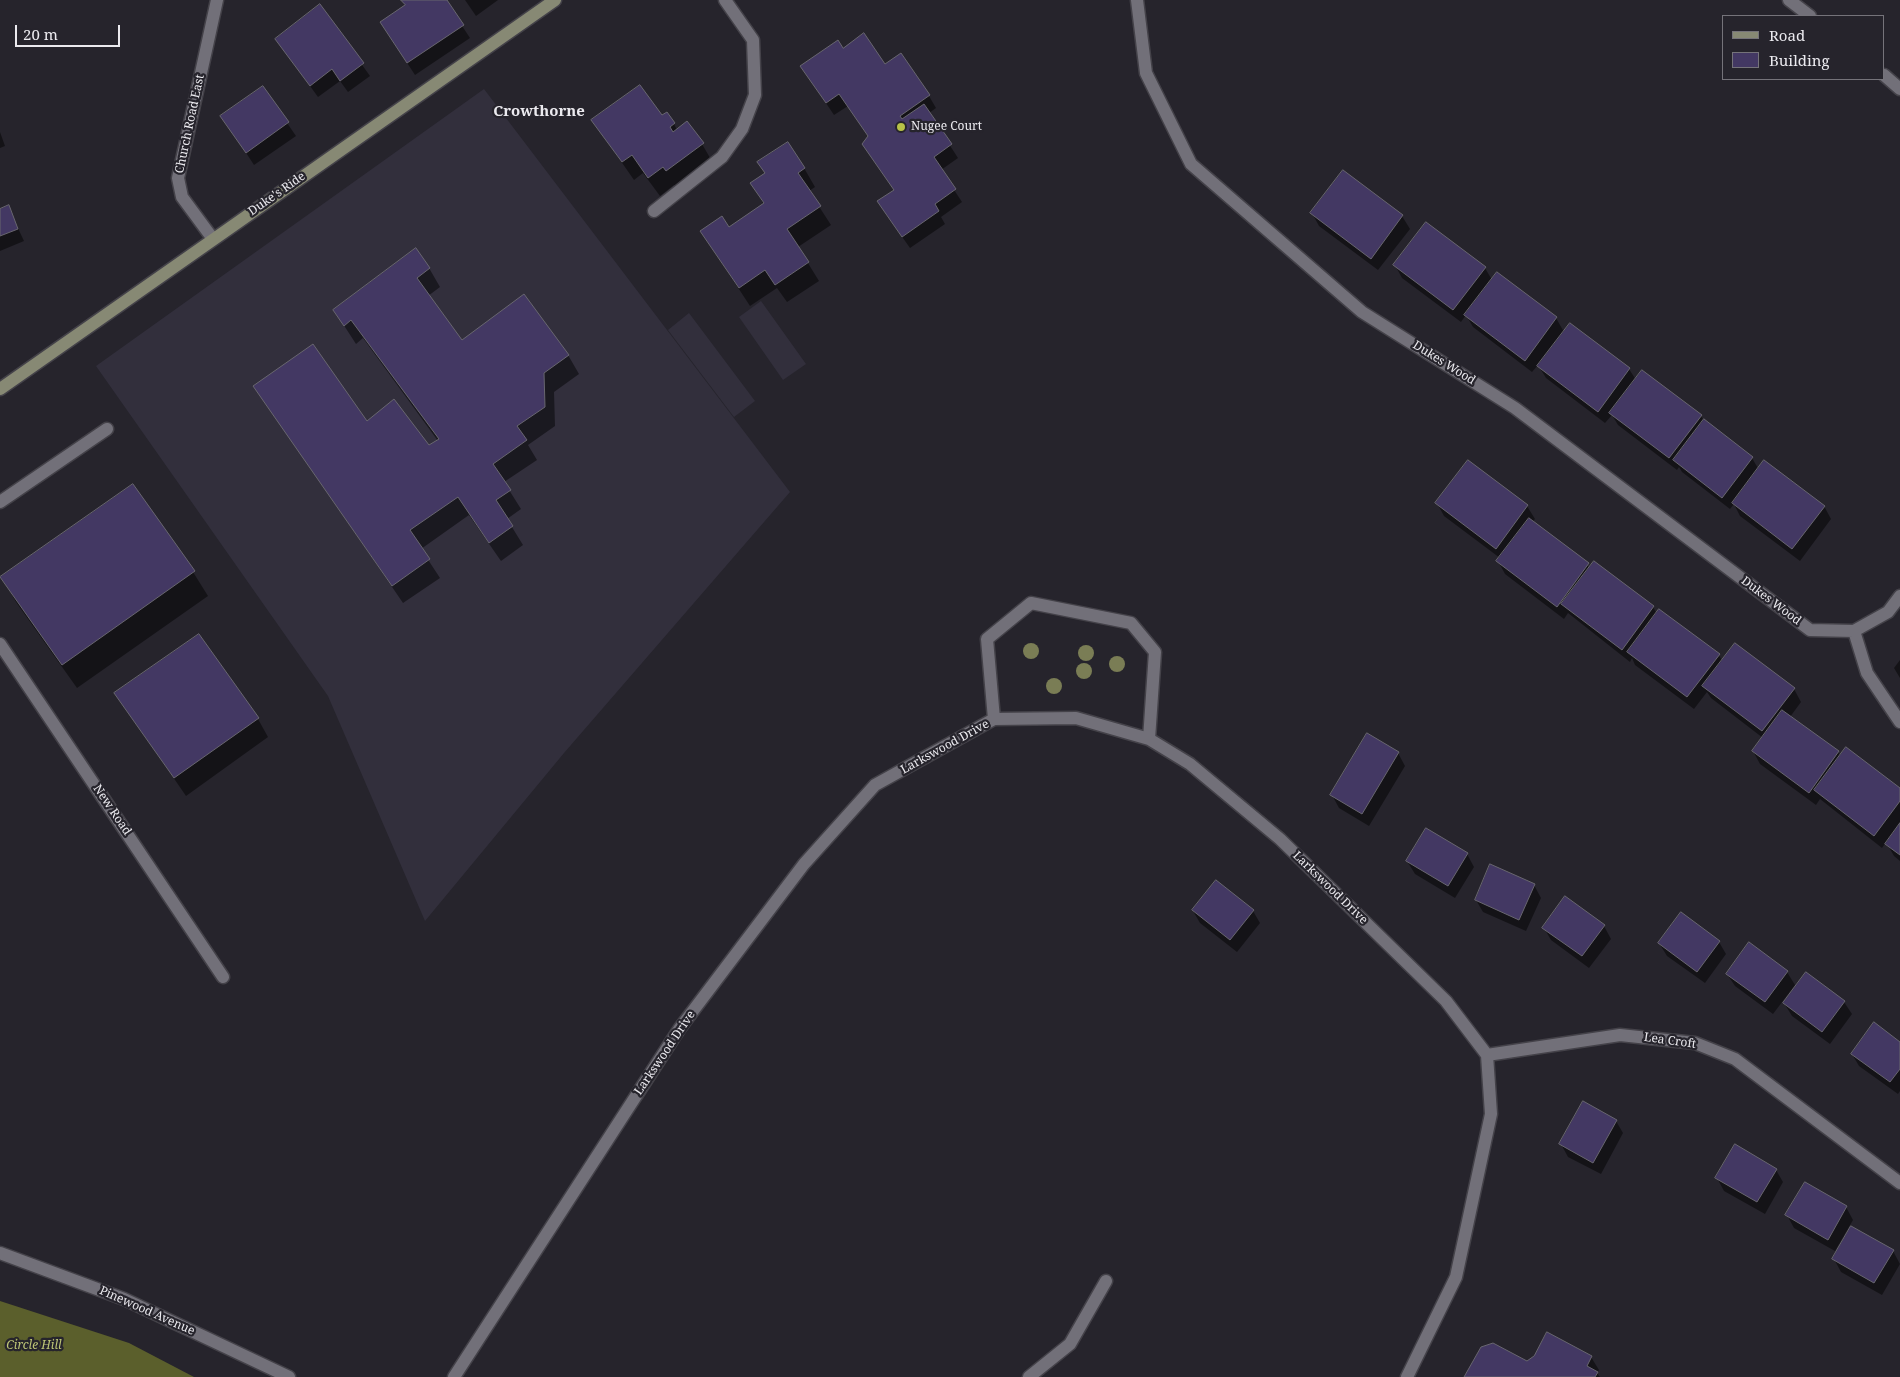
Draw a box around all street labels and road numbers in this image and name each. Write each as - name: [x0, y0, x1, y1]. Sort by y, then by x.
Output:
- street label: Church Road East: [172, 73, 208, 175]
- street label: Duke's Ride: [246, 169, 308, 219]
- street label: Dukes Wood: [1410, 338, 1478, 388]
- street label: Dukes Wood: [1738, 574, 1804, 628]
- street label: Larkswood Drive: [898, 717, 992, 777]
- street label: New Road: [90, 782, 134, 838]
- street label: Larkswood Drive: [1290, 849, 1370, 927]
- street label: Larkswood Drive: [631, 1008, 699, 1098]
- street label: Lea Croft: [1643, 1030, 1697, 1052]
- street label: Pinewood Avenue: [97, 1284, 197, 1338]

